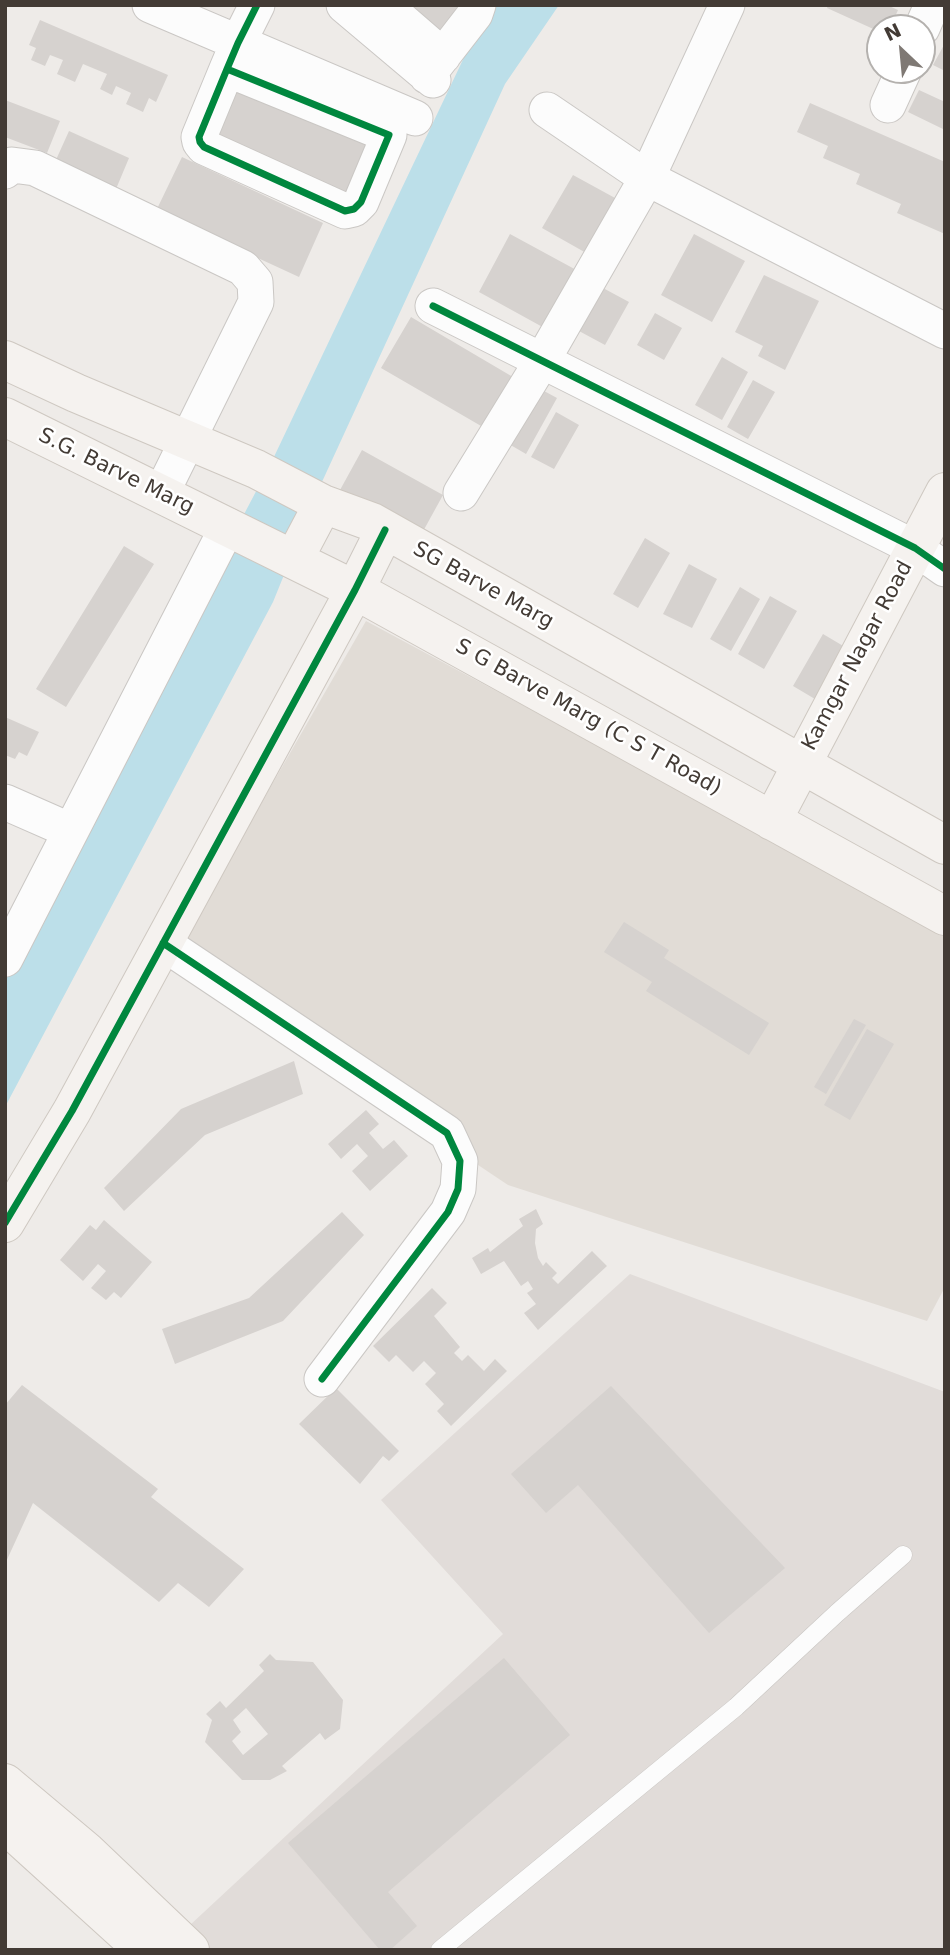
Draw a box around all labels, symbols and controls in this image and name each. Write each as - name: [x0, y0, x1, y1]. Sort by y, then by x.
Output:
- north arrow: [866, 14, 936, 84]
- text: N: [881, 19, 905, 45]
- street label: S.G. Barve Marg: [34, 423, 198, 521]
- street label: SG Barve Marg: [408, 537, 558, 635]
- street label: Kamgar Nagar Road: [797, 557, 919, 755]
- street label: S G Barve Marg (C S T Road): [451, 634, 725, 802]

